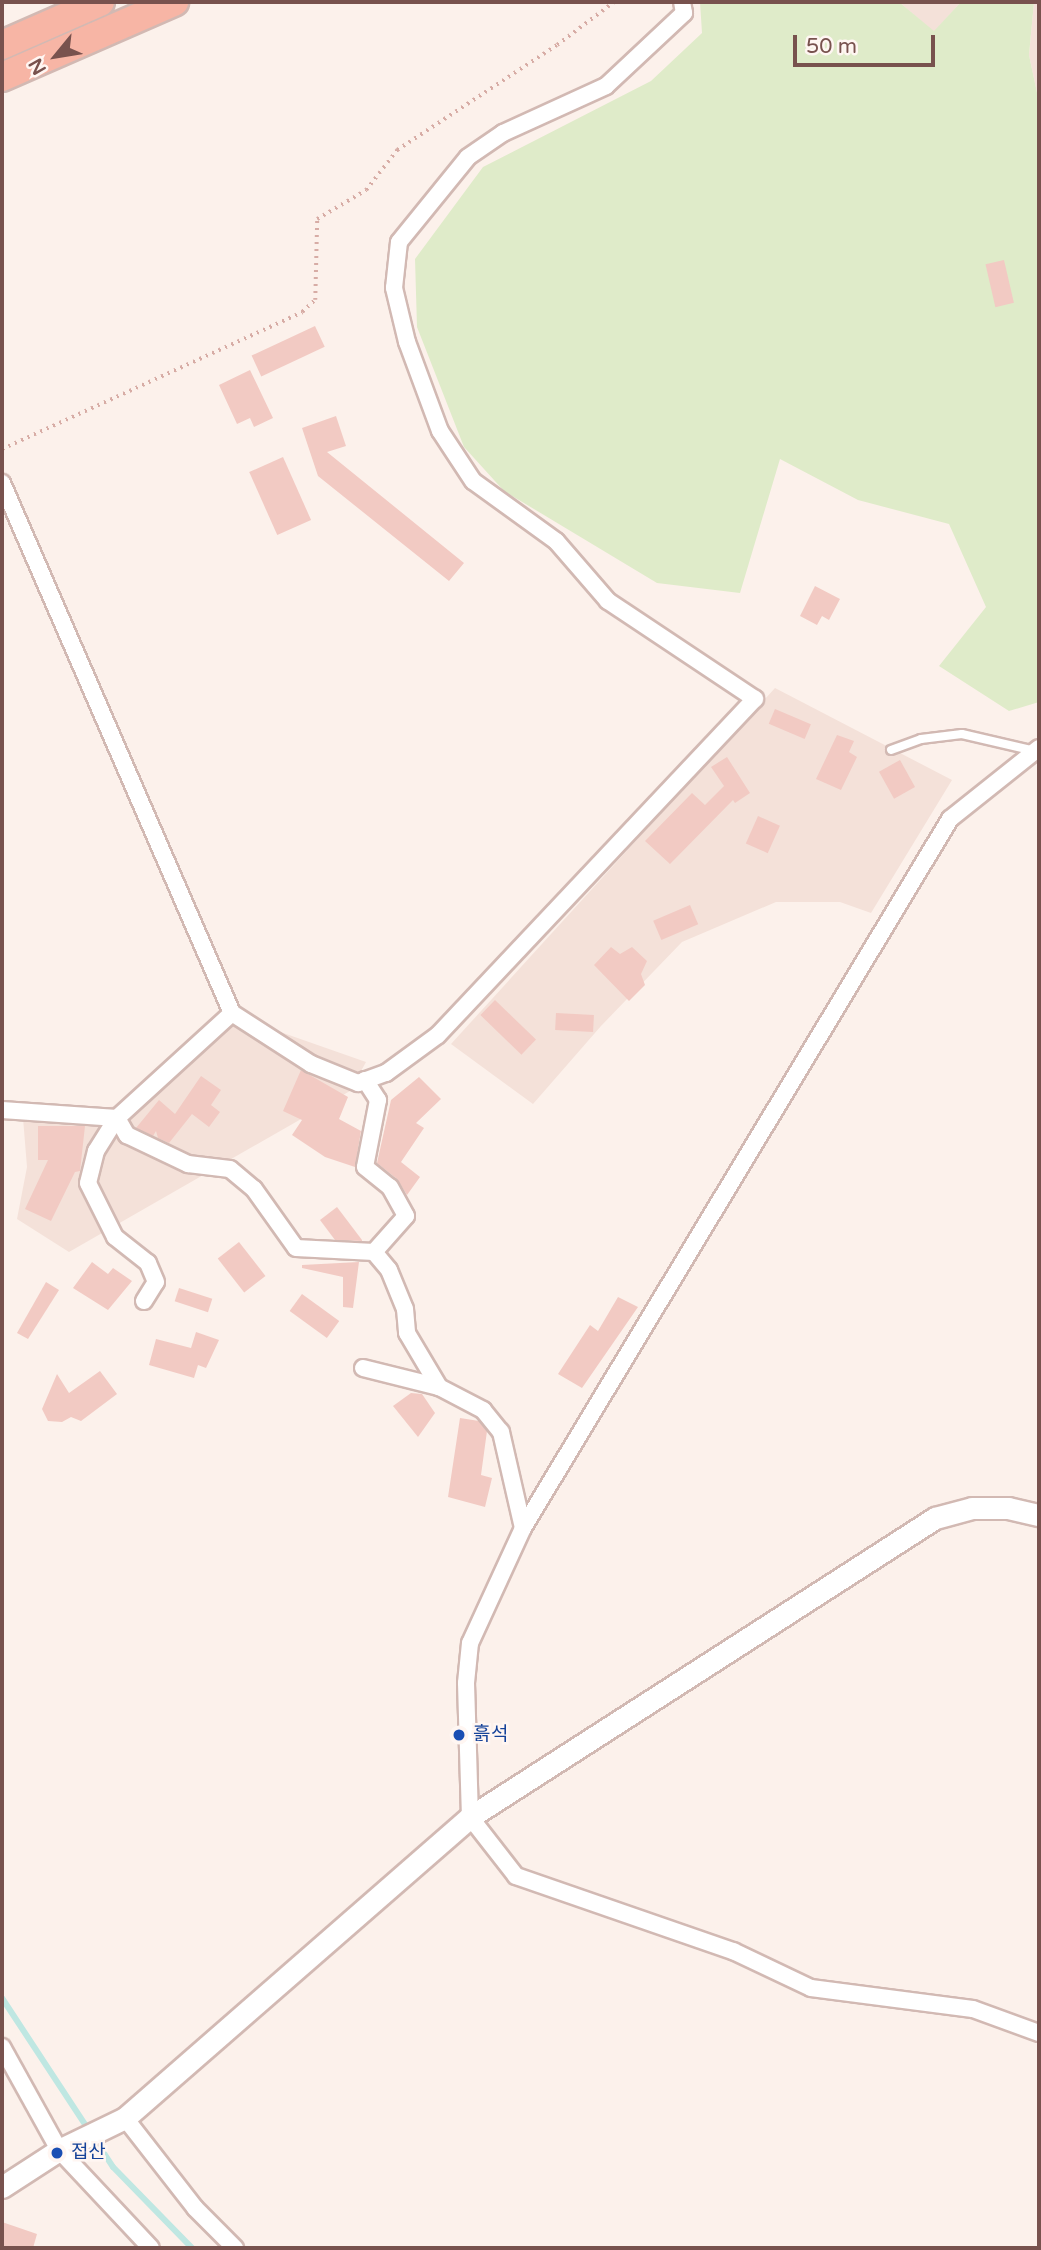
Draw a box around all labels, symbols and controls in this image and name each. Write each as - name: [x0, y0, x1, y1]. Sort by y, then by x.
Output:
- north arrow: [21, 21, 91, 91]
- scale bar: [796, 21, 938, 65]
- text: 50 m: [806, 34, 857, 59]
- text: N: [24, 54, 51, 79]
- place label: 흙석: [473, 1724, 508, 1746]
- marker: 흙석: [451, 1727, 467, 1743]
- place label: 접산: [71, 2142, 106, 2164]
- marker: 접산: [49, 2145, 65, 2161]

